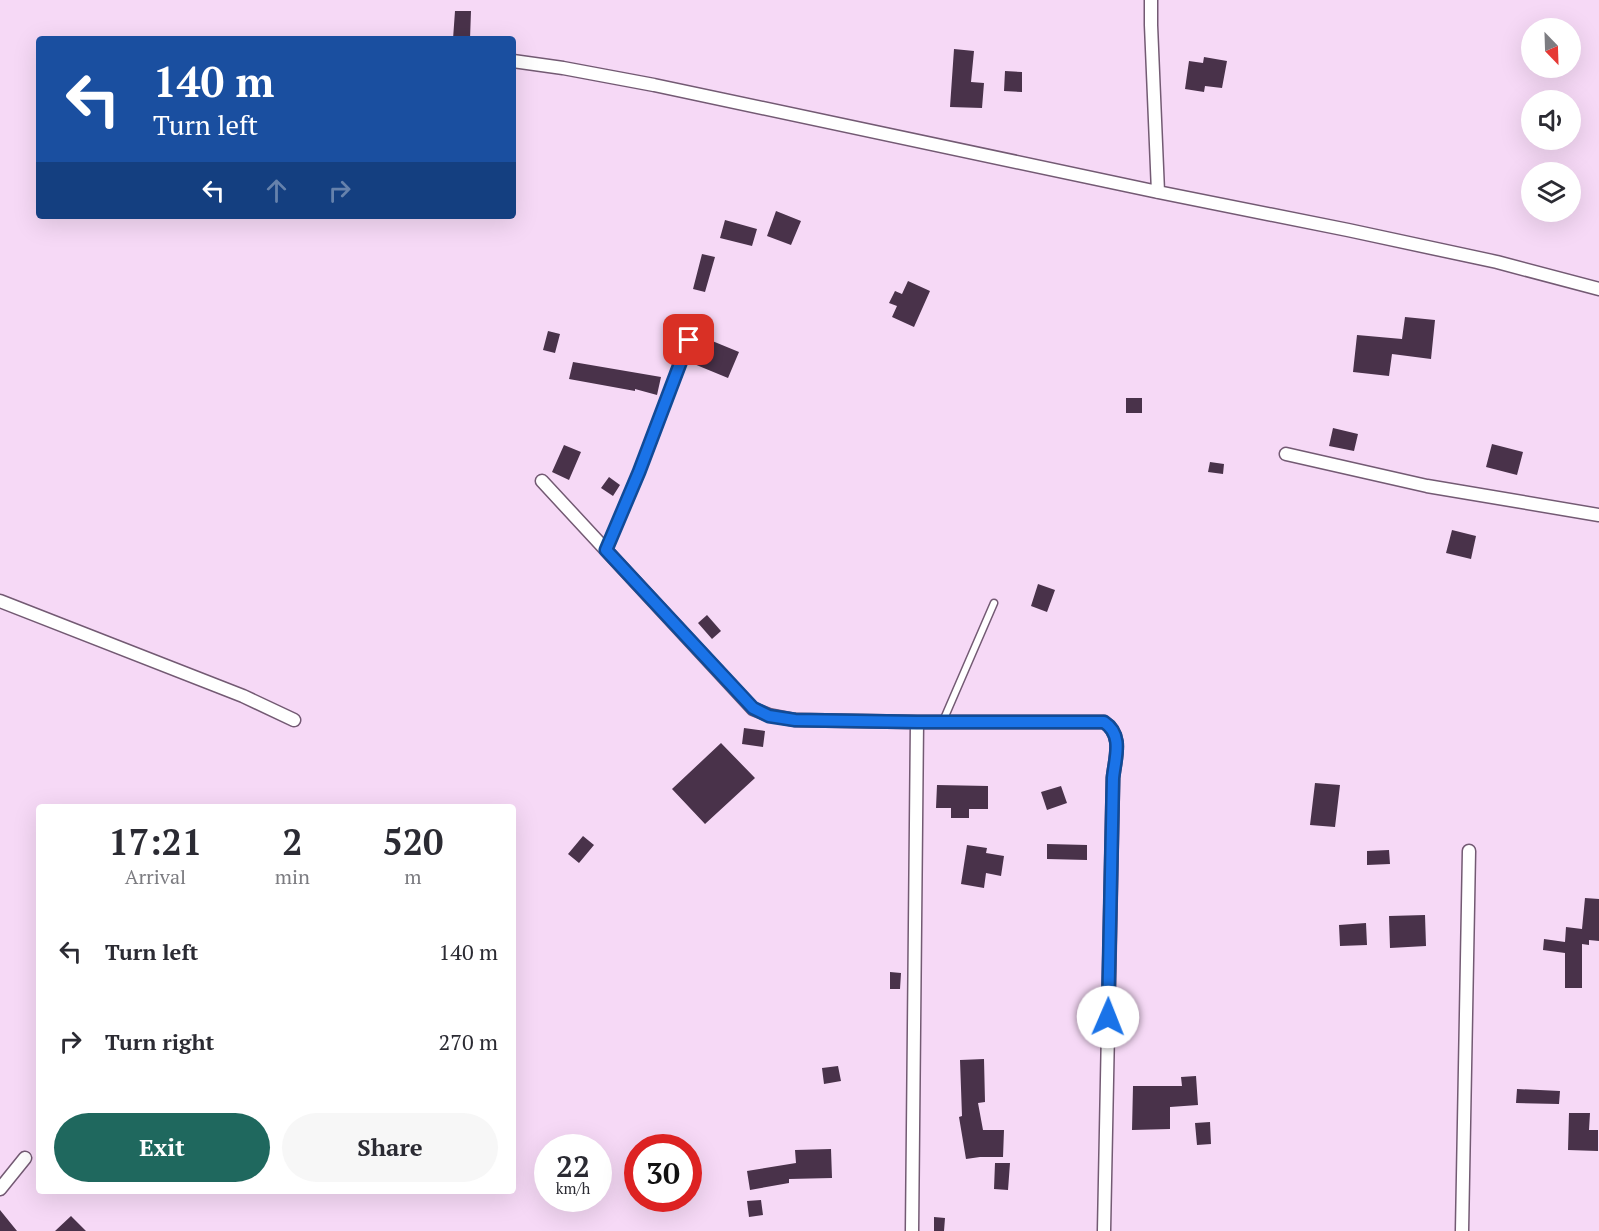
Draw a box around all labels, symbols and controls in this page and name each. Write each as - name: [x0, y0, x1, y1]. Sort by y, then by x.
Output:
- north arrow: [1521, 18, 1581, 78]
- map controls: [1521, 18, 1581, 222]
- text: 140 m: [153, 53, 274, 109]
- icon: left: [54, 60, 132, 138]
- button: sound: [1521, 90, 1581, 150]
- text: Turn left: [153, 107, 258, 143]
- button: layers: [1521, 162, 1581, 222]
- icon: left: [197, 174, 230, 207]
- icon: ahead: [260, 174, 293, 207]
- icon: right: [323, 174, 356, 207]
- pin: [663, 314, 714, 365]
- icon: arrive: [672, 323, 705, 356]
- text: 17:21: [109, 818, 202, 865]
- text: 2: [282, 818, 303, 865]
- text: 520: [382, 818, 443, 865]
- text: Arrival: [125, 863, 186, 890]
- text: min: [275, 863, 310, 890]
- text: m: [404, 863, 422, 890]
- icon: left: [54, 935, 87, 968]
- text: Turn left: [105, 937, 198, 966]
- text: 140 m: [438, 937, 498, 966]
- position arrow: [1076, 985, 1140, 1049]
- icon: right: [54, 1025, 87, 1058]
- text: Turn right: [105, 1027, 214, 1056]
- text: 270 m: [438, 1027, 498, 1056]
- button: Exit: [54, 1113, 270, 1182]
- button: Share: [282, 1113, 498, 1182]
- speed limit sign: 30: [624, 1134, 702, 1212]
- text: 22: [556, 1146, 590, 1186]
- text: km/h: [556, 1178, 590, 1198]

